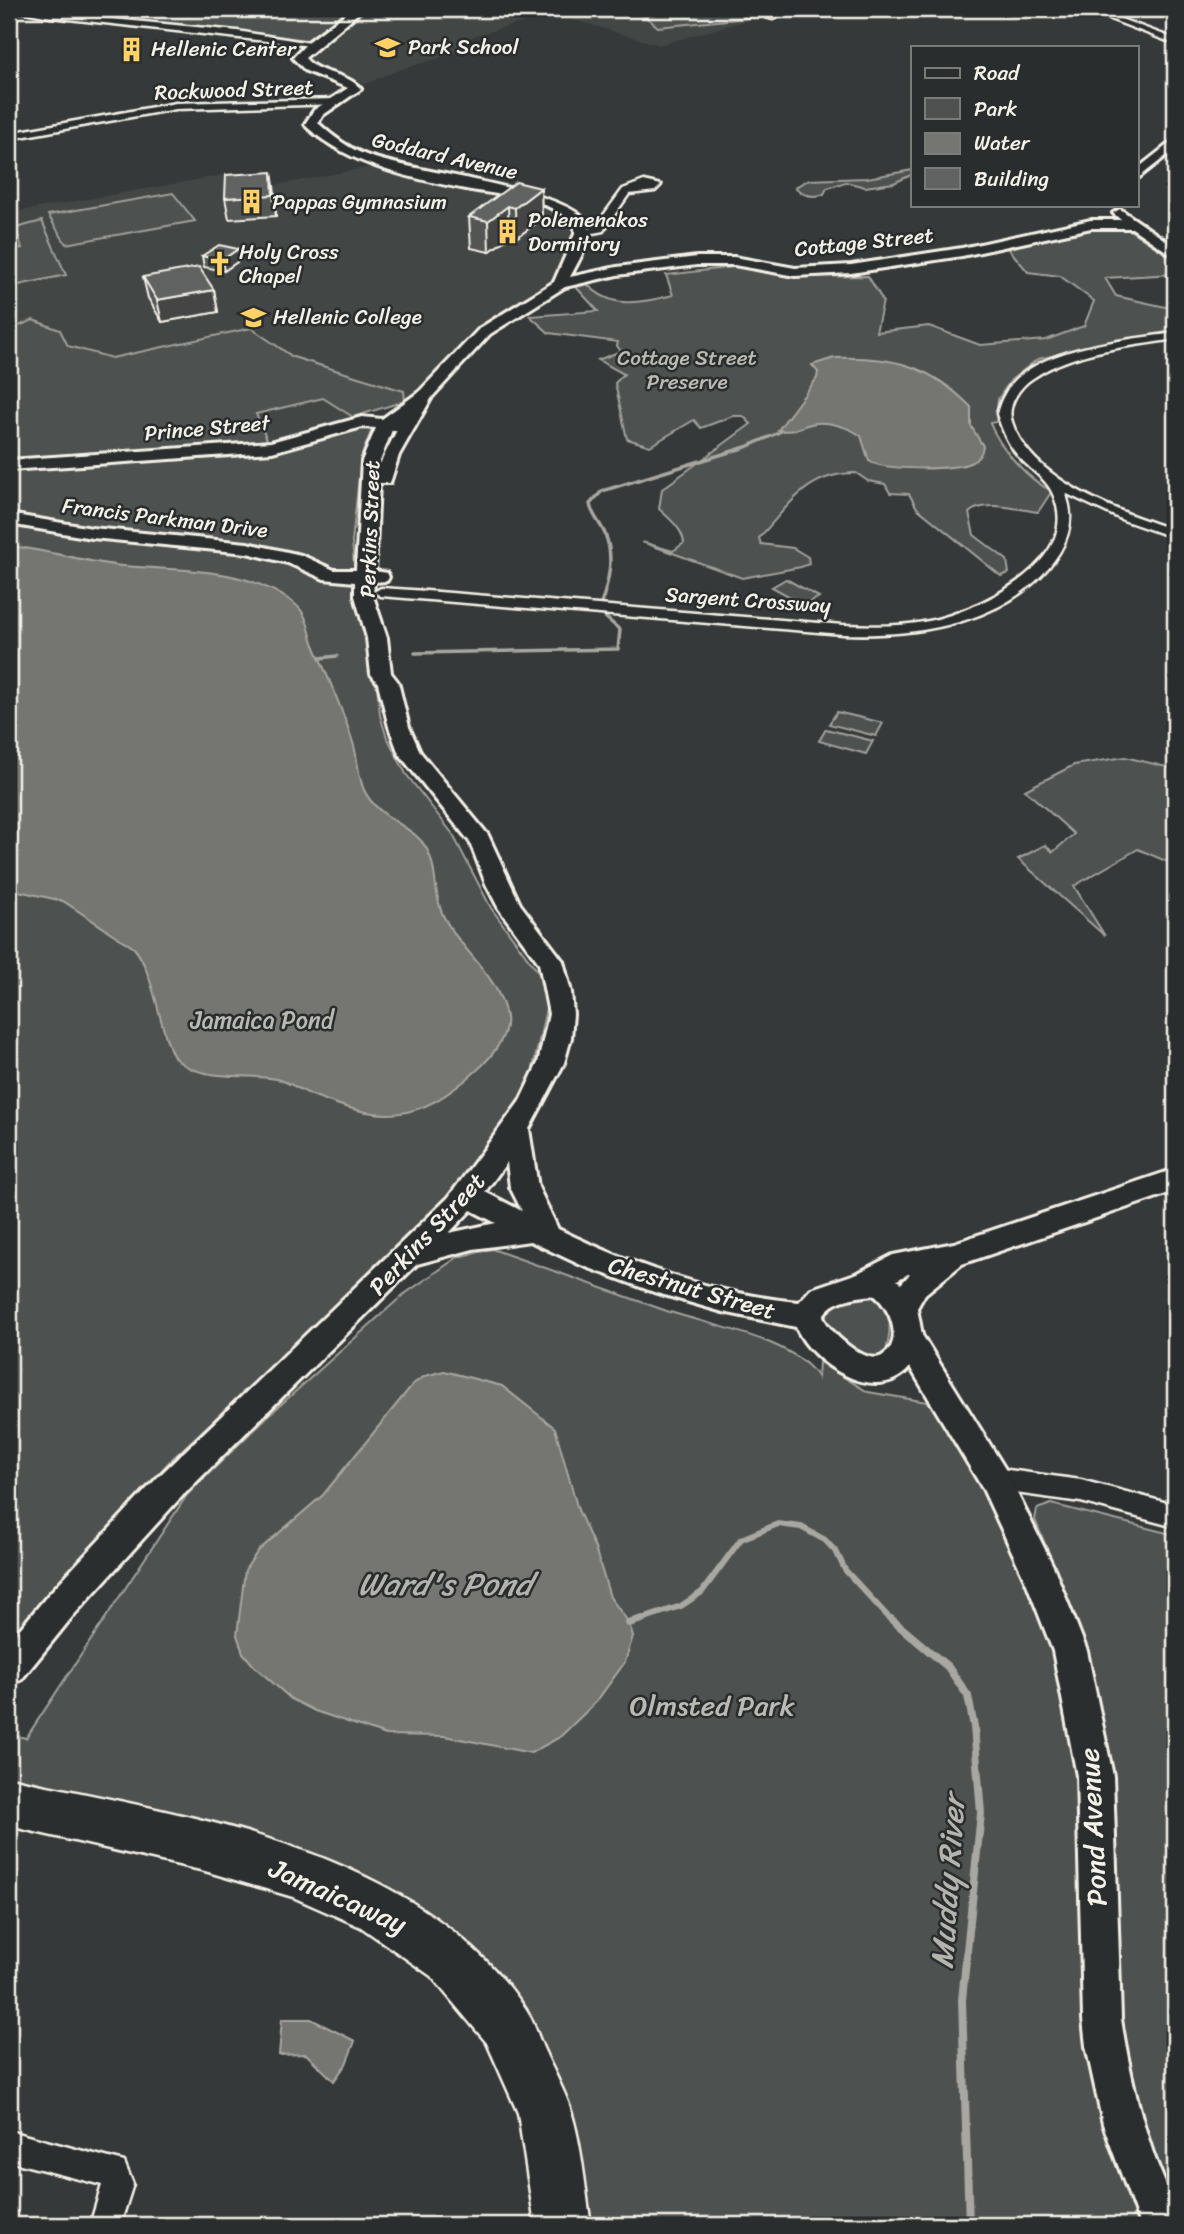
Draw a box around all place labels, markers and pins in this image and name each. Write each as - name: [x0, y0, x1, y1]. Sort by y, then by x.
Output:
- place label: Park School: [408, 28, 520, 66]
- place label: Hellenic Center: [151, 30, 297, 68]
- school or university icon: Park School: [374, 33, 402, 61]
- building icon: Hellenic Center: [117, 35, 145, 63]
- place label: Pappas Gymnasium: [272, 183, 447, 221]
- building icon: Pappas Gymnasium: [238, 188, 266, 216]
- place label: Polemenakos Dormitory: [528, 201, 648, 263]
- building icon: Polemenakos Dormitory: [494, 218, 522, 246]
- place label: Holy Cross Chapel: [239, 233, 339, 295]
- church icon: Holy Cross Chapel: [205, 250, 233, 278]
- place label: Hellenic College: [273, 298, 422, 336]
- school or university icon: Hellenic College: [239, 303, 267, 331]

